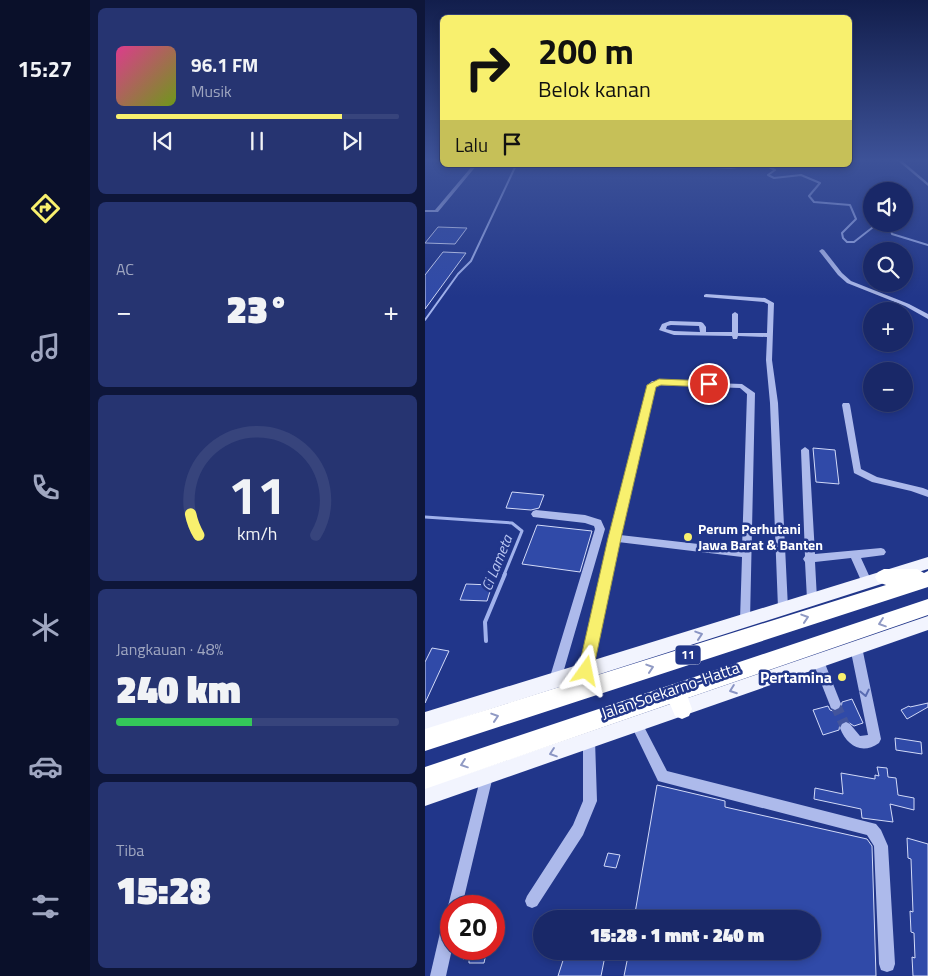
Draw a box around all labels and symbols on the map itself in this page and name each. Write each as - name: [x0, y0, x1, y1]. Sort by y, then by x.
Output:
- pin: [688, 363, 730, 405]
- place label: Perum Perhutani Jawa Barat & Banten: [698, 518, 823, 555]
- water label: Ci Lameta: [475, 530, 519, 594]
- marker: Perum Perhutani Jawa Barat & Banten: [682, 531, 694, 543]
- one-way arrow: [800, 614, 809, 624]
- one-way arrow: [878, 617, 886, 627]
- one-way arrow: [694, 630, 702, 640]
- position arrow: [559, 644, 611, 696]
- road number: 11: [675, 646, 701, 664]
- street label: Jalan Soekarno-Hatta: [598, 655, 742, 725]
- one-way arrow: [645, 663, 654, 673]
- place label: Pertamina: [760, 665, 832, 689]
- marker: Pertamina: [836, 671, 848, 683]
- one-way arrow: [729, 684, 738, 694]
- one-way arrow: [860, 688, 870, 697]
- one-way arrow: [491, 713, 499, 723]
- one-way arrow: [549, 747, 558, 757]
- one-way arrow: [460, 759, 468, 769]
- speed limit sign: 20: [440, 895, 505, 960]

